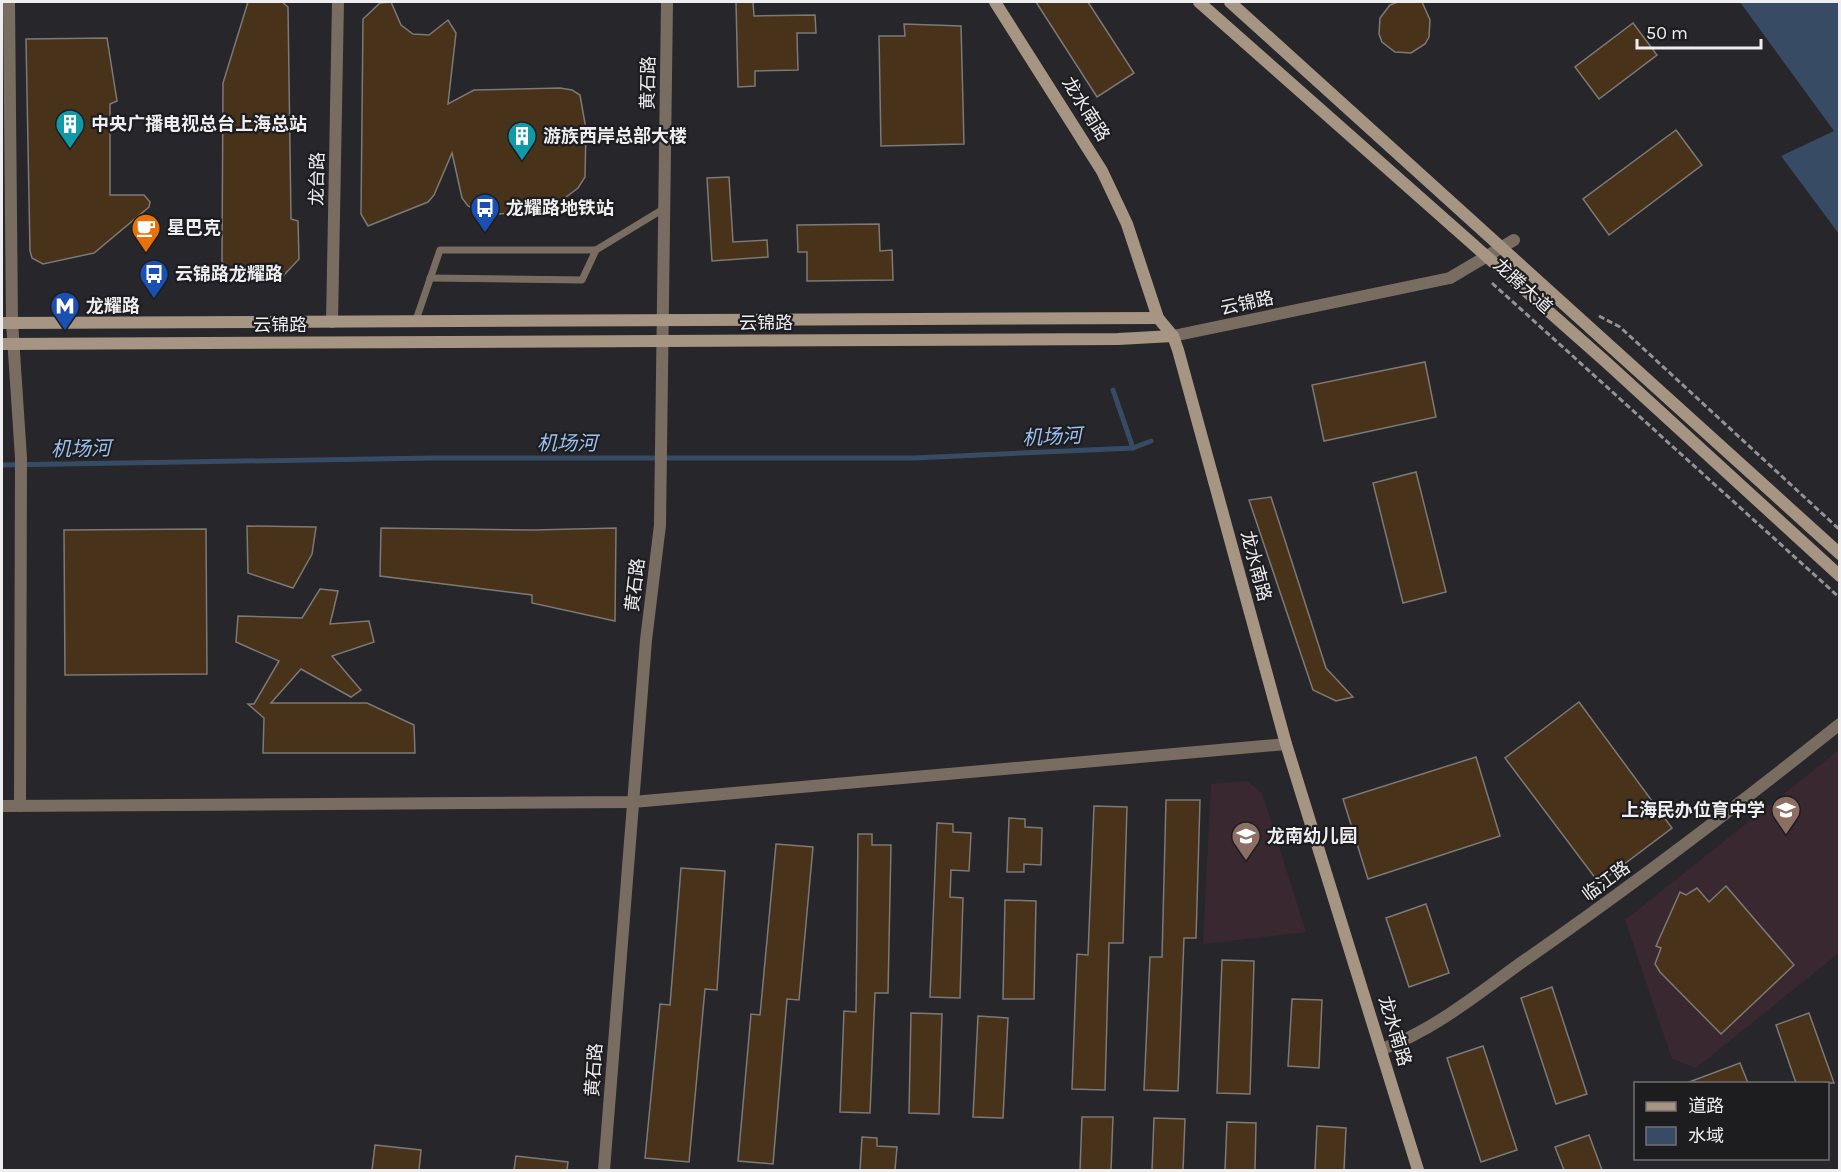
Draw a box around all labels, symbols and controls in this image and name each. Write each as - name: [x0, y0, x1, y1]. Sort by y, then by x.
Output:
- scale bar: [1637, 12, 1762, 50]
- text: 50 m: [1646, 22, 1688, 44]
- street label: 黄石路: [637, 56, 659, 110]
- street label: 龙水南路: [1058, 73, 1114, 145]
- building icon: 中央广播电视总台上海总站: [54, 108, 86, 150]
- place label: 中央广播电视总台上海总站: [91, 113, 307, 135]
- building icon: 游族西岸总部大楼: [506, 120, 538, 162]
- place label: 游族西岸总部大楼: [543, 125, 687, 147]
- street label: 龙台路: [306, 152, 328, 206]
- bus stop icon: 龙耀路地铁站: [469, 192, 501, 234]
- place label: 龙耀路地铁站: [506, 197, 614, 219]
- cafe icon: 星巴克: [130, 212, 162, 254]
- place label: 星巴克: [167, 217, 221, 239]
- street label: 龙腾大道: [1489, 254, 1557, 318]
- bus stop icon: 云锦路龙耀路: [138, 258, 170, 300]
- place label: 云锦路龙耀路: [175, 263, 283, 285]
- street label: 云锦路: [1218, 287, 1276, 319]
- metro station icon: 龙耀路: [49, 290, 81, 332]
- place label: 龙耀路: [86, 295, 140, 317]
- street label: 云锦路: [739, 312, 793, 334]
- street label: 云锦路: [253, 314, 307, 336]
- water label: 机场河: [1021, 424, 1087, 450]
- water label: 机场河: [537, 432, 601, 455]
- water label: 机场河: [51, 437, 115, 461]
- street label: 龙水南路: [1236, 528, 1276, 604]
- street label: 黄石路: [621, 557, 649, 613]
- school or university icon: 上海民办位育中学: [1770, 794, 1802, 836]
- place label: 上海民办位育中学: [1621, 799, 1765, 821]
- school or university icon: 龙南幼儿园: [1230, 820, 1262, 862]
- place label: 龙南幼儿园: [1267, 825, 1357, 847]
- street label: 临江路: [1578, 856, 1634, 906]
- street label: 龙水南路: [1374, 993, 1416, 1069]
- street label: 黄石路: [581, 1042, 607, 1098]
- legend: [1634, 1082, 1829, 1160]
- text: 道路: [1688, 1095, 1724, 1117]
- text: 水域: [1688, 1125, 1724, 1147]

